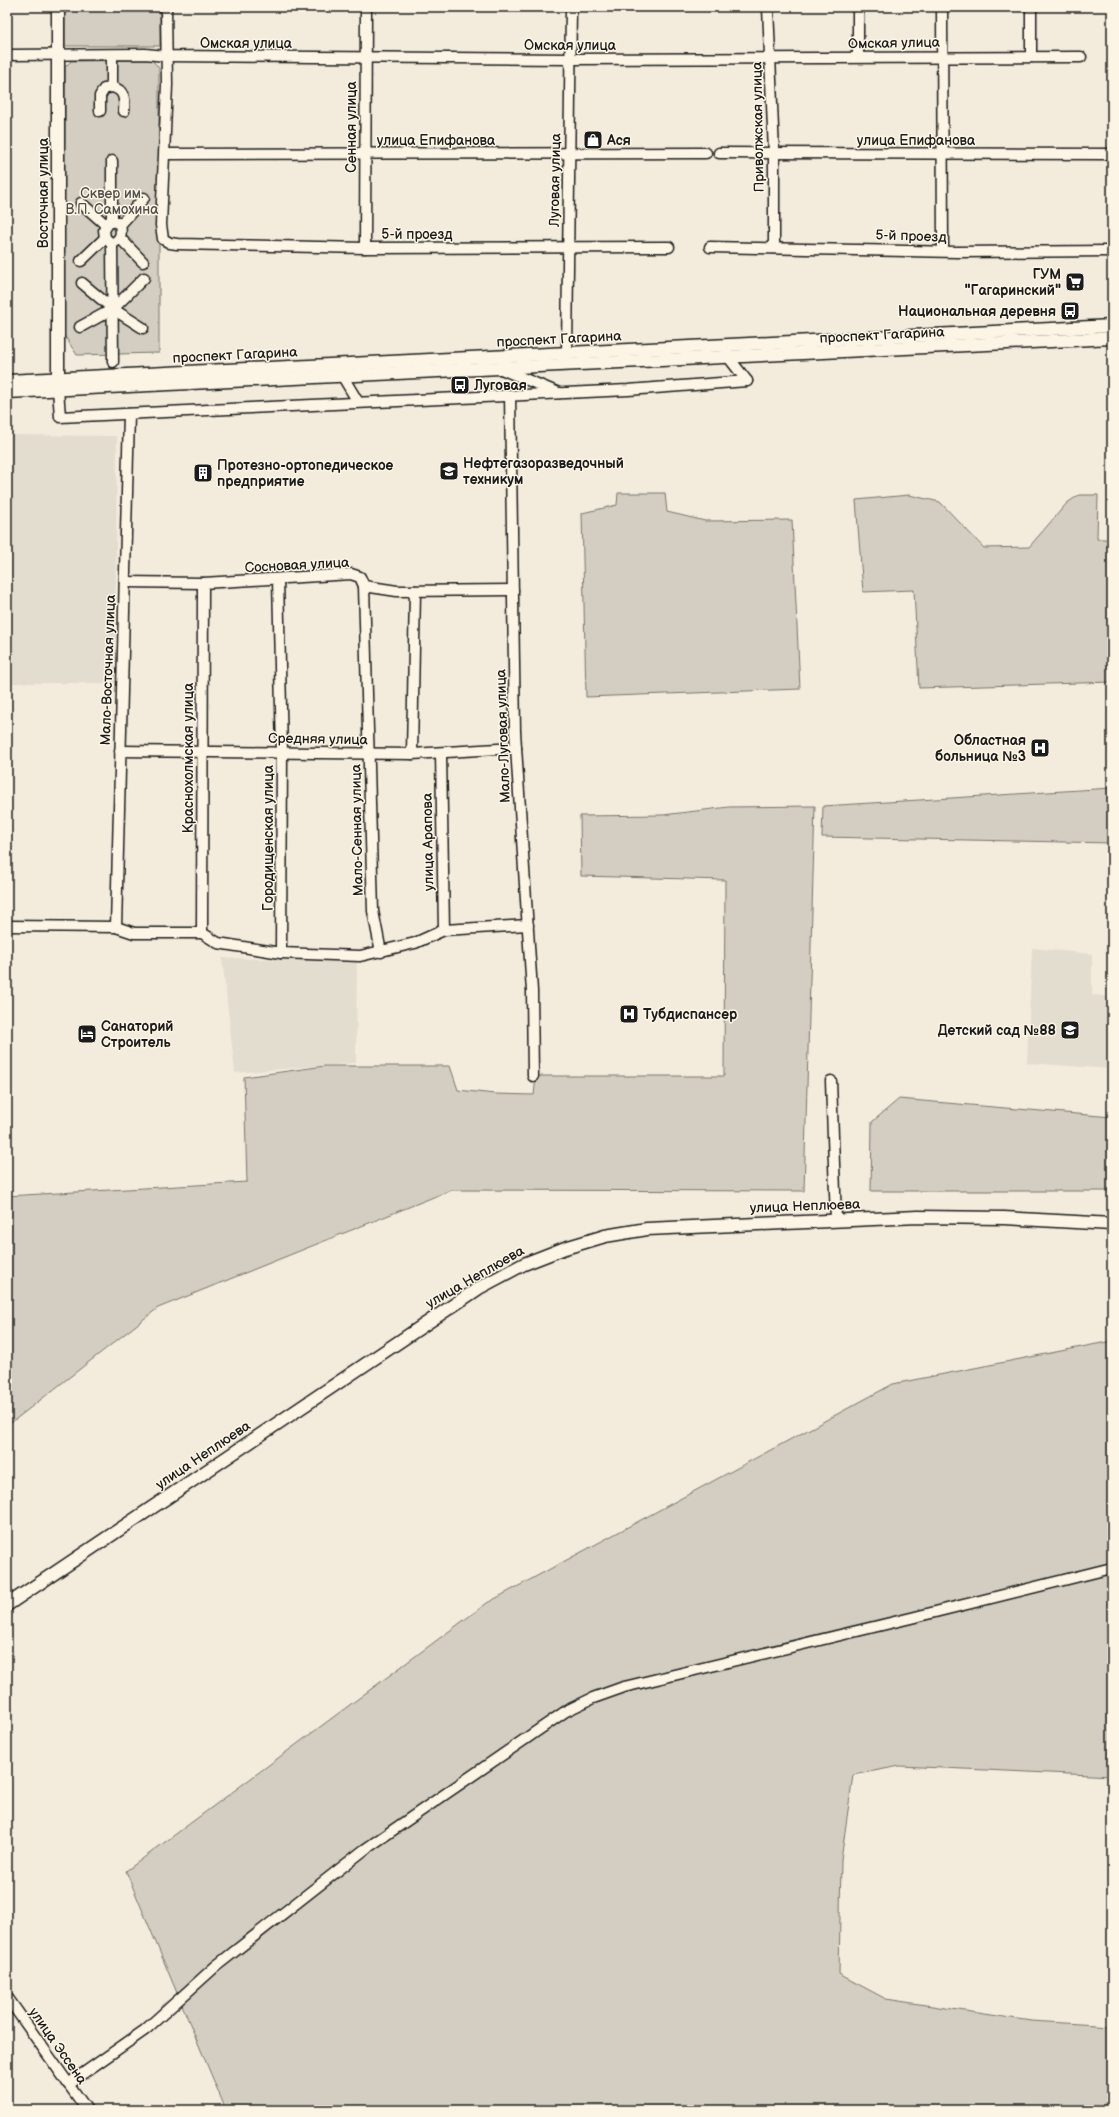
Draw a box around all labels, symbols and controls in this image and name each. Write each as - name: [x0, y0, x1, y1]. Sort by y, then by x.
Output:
- street label: Омская улица: [848, 34, 941, 52]
- street label: Омская улица: [200, 35, 293, 52]
- street label: Омская улица: [524, 37, 617, 54]
- street label: Приволжская улица: [748, 61, 768, 193]
- street label: Сенная улица: [343, 80, 360, 173]
- shop icon: Ася: [582, 129, 604, 151]
- street label: улица Епифанова: [377, 132, 496, 149]
- street label: Луговая улица: [546, 132, 564, 228]
- place label: Ася: [606, 132, 631, 149]
- street label: улица Епифанова: [857, 132, 976, 149]
- street label: Восточная улица: [35, 137, 52, 248]
- park label: Сквер им. В.П. Самохина: [65, 185, 159, 218]
- street label: 5-й проезд: [381, 226, 453, 243]
- street label: 5-й проезд: [875, 226, 947, 246]
- place label: ГУМ "Гагаринский": [964, 266, 1061, 299]
- supermarket icon: ГУМ "Гагаринский": [1064, 271, 1086, 293]
- bus stop icon: Национальная деревня: [1059, 300, 1081, 322]
- place label: Национальная деревня: [898, 303, 1056, 320]
- street label: проспект Гагарина: [819, 323, 946, 347]
- street label: проспект Гагарина: [496, 327, 623, 351]
- street label: проспект Гагарина: [172, 343, 299, 367]
- bus stop icon: Луговая: [449, 374, 471, 396]
- place label: Луговая: [473, 377, 527, 394]
- place label: Нефтегазоразведочный техникум: [463, 455, 624, 488]
- place label: Протезно-ортопедическое предприятие: [217, 457, 394, 490]
- school or university icon: Нефтегазоразведочный техникум: [438, 460, 460, 482]
- building icon: Протезно-ортопедическое предприятие: [192, 462, 214, 484]
- street label: Сосновая улица: [244, 554, 350, 576]
- street label: Мало-Восточная улица: [97, 594, 119, 746]
- street label: Мало-Луговая улица: [492, 668, 514, 803]
- street label: Краснохолмская улица: [180, 682, 197, 833]
- street label: Средняя улица: [268, 730, 369, 748]
- place label: Областная больница №3: [935, 732, 1026, 765]
- hospital icon: Областная больница №3: [1029, 737, 1051, 759]
- street label: Мало-Сенная улица: [347, 763, 367, 896]
- street label: Городищенская улица: [260, 764, 277, 911]
- street label: улица Арапова: [419, 792, 437, 891]
- hospital icon: Тубдиспансер: [618, 1003, 640, 1025]
- place label: Тубдиспансер: [643, 1006, 738, 1023]
- place label: Санаторий Строитель: [101, 1018, 173, 1051]
- school or university icon: Детский сад №88: [1059, 1019, 1081, 1041]
- place label: Детский сад №88: [938, 1022, 1056, 1039]
- hotel icon: Санаторий Строитель: [76, 1023, 98, 1045]
- street label: улица Неплюева: [749, 1196, 861, 1216]
- street label: улица Неплюева: [423, 1242, 528, 1312]
- street label: улица Неплюева: [152, 1417, 254, 1493]
- street label: улица Эссена: [25, 2004, 91, 2088]

